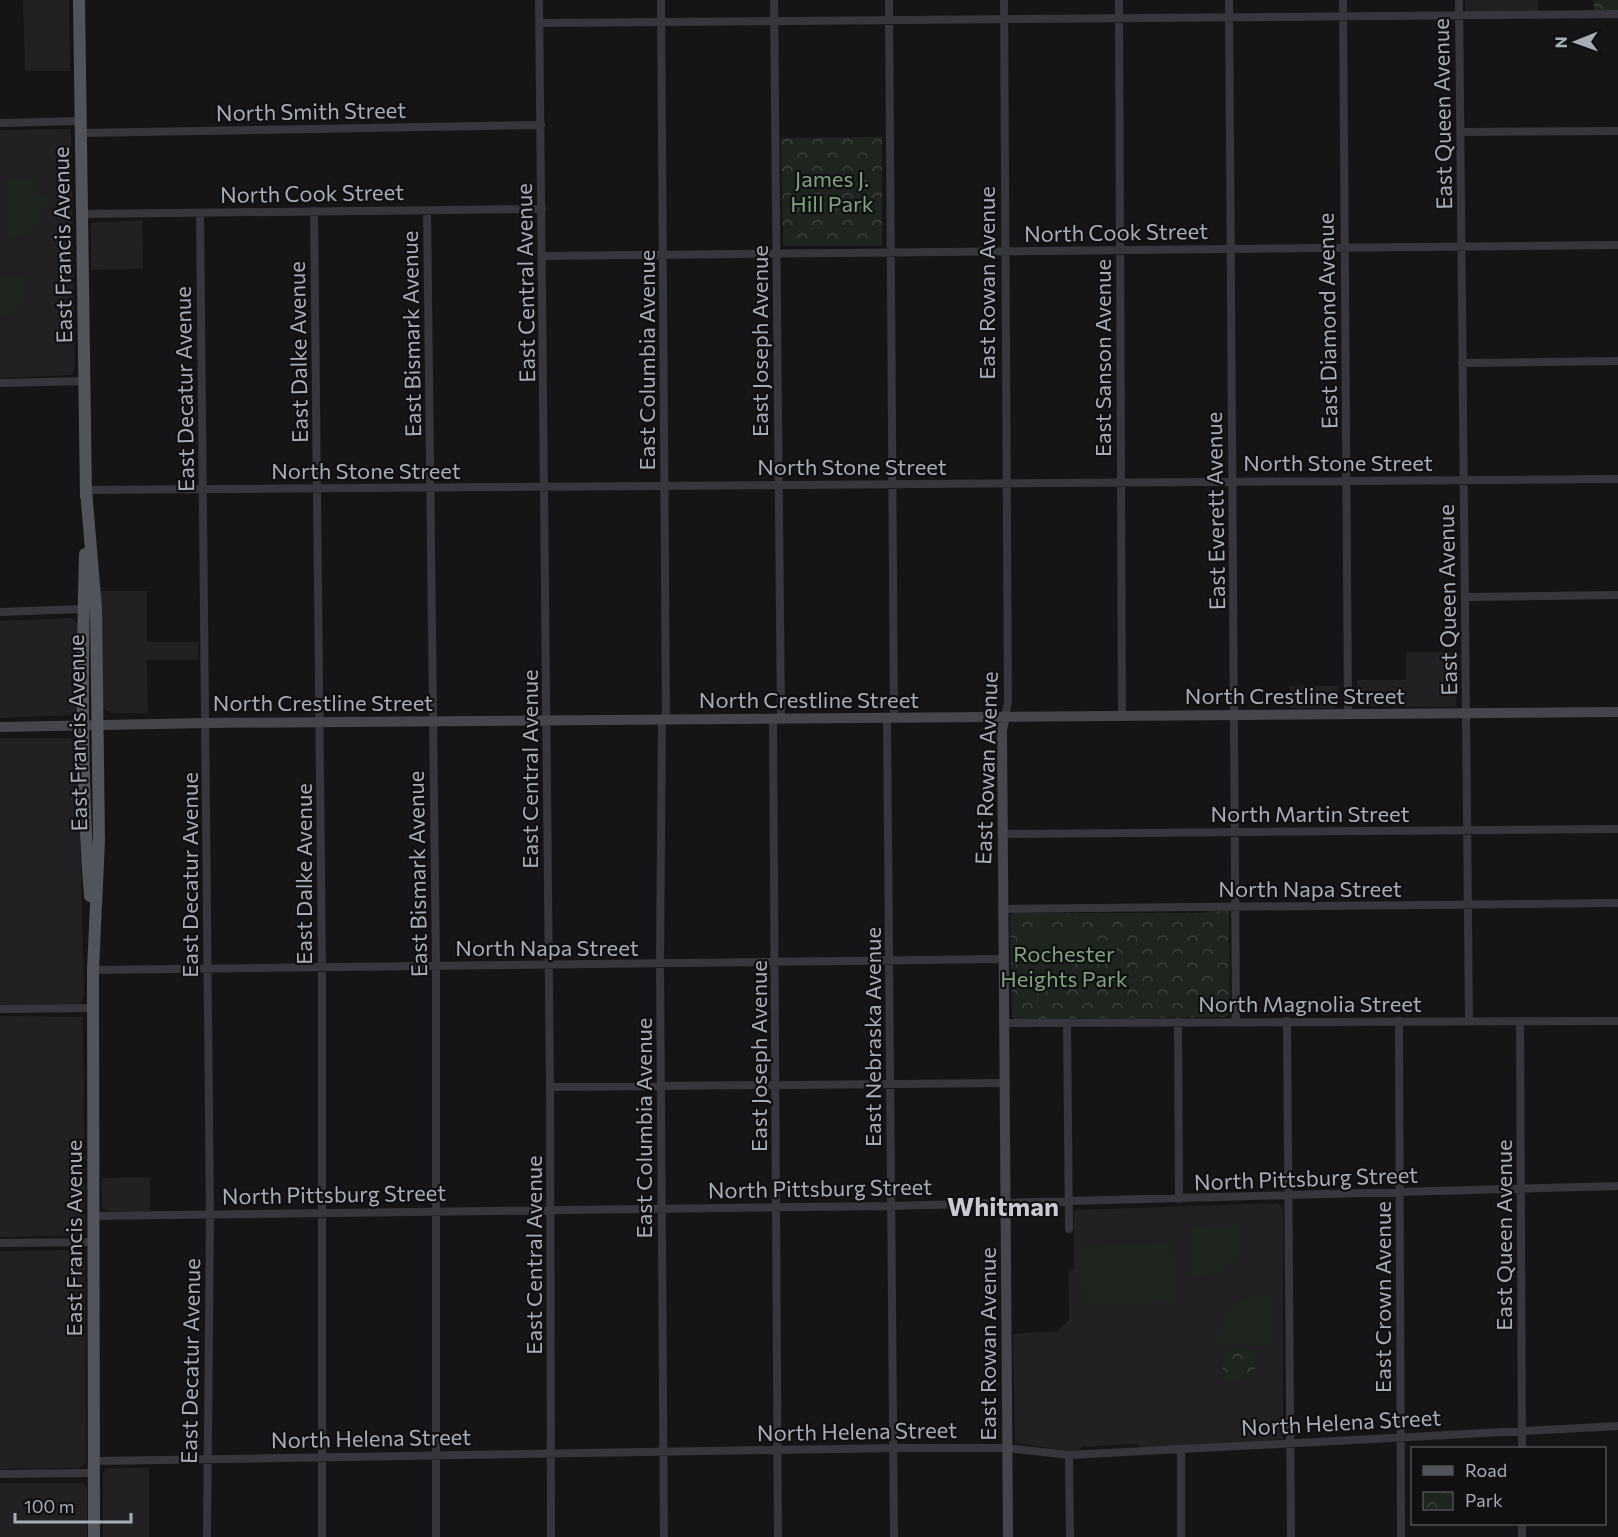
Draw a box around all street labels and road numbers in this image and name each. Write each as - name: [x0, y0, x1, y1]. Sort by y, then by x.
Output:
- street label: East Queen Avenue: [1427, 18, 1457, 210]
- street label: North Smith Street: [216, 96, 406, 126]
- street label: East Francis Avenue: [47, 146, 77, 344]
- street label: North Cook Street: [220, 178, 404, 208]
- street label: East Central Avenue: [510, 183, 540, 383]
- street label: East Rowan Avenue: [973, 186, 1000, 380]
- street label: East Diamond Avenue: [1312, 213, 1342, 429]
- street label: North Cook Street: [1024, 217, 1208, 247]
- street label: East Bismark Avenue: [396, 230, 426, 438]
- street label: East Joseph Avenue: [746, 245, 773, 437]
- street label: East Columbia Avenue: [633, 250, 660, 470]
- street label: East Sanson Avenue: [1089, 259, 1116, 457]
- street label: East Dalke Avenue: [283, 261, 313, 443]
- street label: East Decatur Avenue: [169, 286, 199, 492]
- street label: East Everett Avenue: [1200, 412, 1230, 610]
- street label: North Stone Street: [1243, 449, 1433, 476]
- street label: North Stone Street: [757, 453, 947, 480]
- street label: North Stone Street: [271, 457, 461, 484]
- street label: East Queen Avenue: [1432, 504, 1462, 696]
- street label: East Francis Avenue: [62, 634, 92, 832]
- street label: East Central Avenue: [516, 669, 543, 869]
- street label: East Rowan Avenue: [969, 671, 1003, 865]
- street label: North Crestline Street: [1185, 682, 1405, 709]
- street label: North Crestline Street: [699, 686, 919, 713]
- street label: North Crestline Street: [213, 689, 433, 716]
- street label: East Bismark Avenue: [402, 770, 432, 978]
- street label: East Decatur Avenue: [176, 772, 203, 978]
- street label: East Dalke Avenue: [290, 783, 317, 965]
- street label: North Martin Street: [1210, 800, 1410, 827]
- street label: North Napa Street: [1218, 875, 1402, 902]
- street label: East Nebraska Avenue: [859, 927, 886, 1147]
- street label: North Napa Street: [455, 934, 639, 961]
- street label: East Joseph Avenue: [745, 960, 772, 1152]
- street label: North Magnolia Street: [1198, 990, 1422, 1017]
- street label: East Columbia Avenue: [630, 1018, 657, 1238]
- street label: East Queen Avenue: [1490, 1139, 1517, 1331]
- street label: East Francis Avenue: [60, 1140, 87, 1336]
- street label: East Central Avenue: [520, 1155, 547, 1355]
- street label: North Pittsburg Street: [1193, 1161, 1419, 1195]
- street label: North Pittsburg Street: [708, 1173, 932, 1203]
- street label: North Pittsburg Street: [222, 1179, 446, 1209]
- street label: East Crown Avenue: [1369, 1201, 1396, 1393]
- street label: East Rowan Avenue: [974, 1247, 1001, 1441]
- street label: East Decatur Avenue: [175, 1258, 205, 1464]
- street label: North Helena Street: [1240, 1403, 1442, 1441]
- street label: North Helena Street: [757, 1416, 957, 1446]
- street label: North Helena Street: [271, 1423, 471, 1453]

